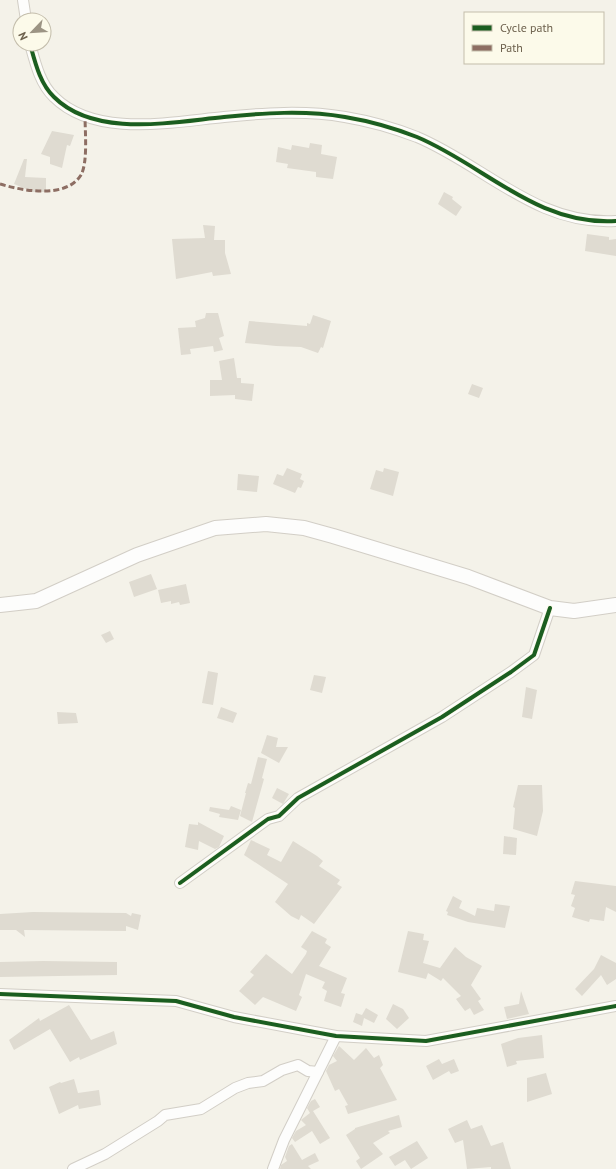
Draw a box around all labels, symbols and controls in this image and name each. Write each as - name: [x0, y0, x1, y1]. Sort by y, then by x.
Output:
- north arrow: [12, 12, 52, 52]
- legend: [464, 12, 604, 64]
- text: Cycle path: [500, 20, 553, 35]
- text: N: [15, 30, 31, 42]
- text: Path: [500, 40, 523, 55]

